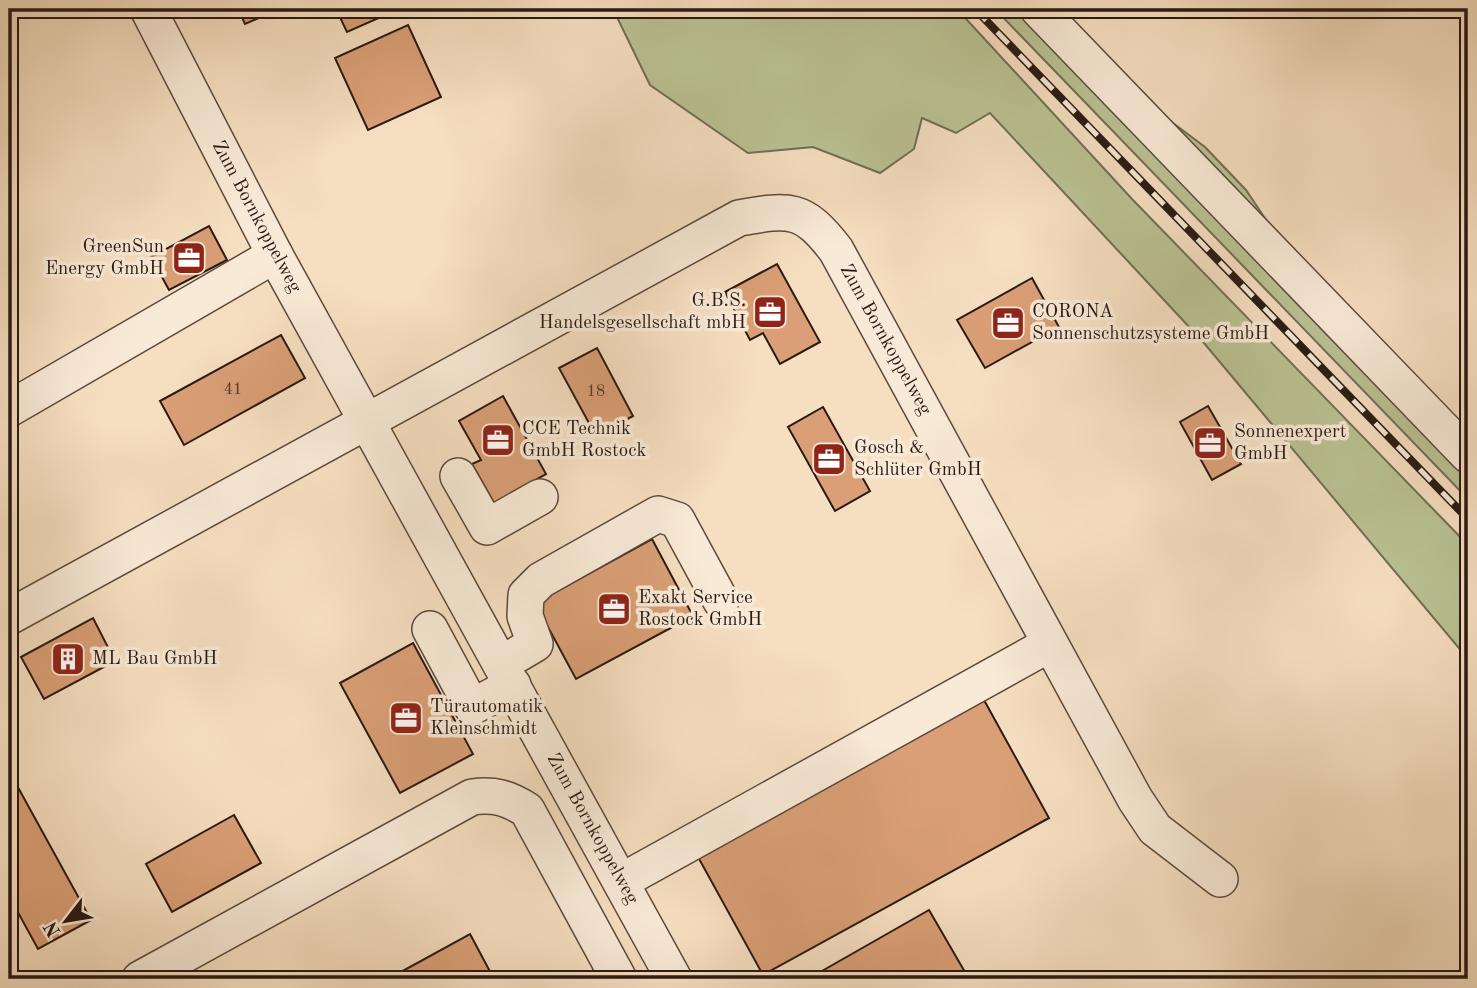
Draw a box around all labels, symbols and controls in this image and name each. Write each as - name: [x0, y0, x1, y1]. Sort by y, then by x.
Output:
- street label: Zum Bornkoppelweg: [208, 138, 304, 297]
- place label: GreenSun Energy GmbH: [45, 238, 164, 279]
- office icon: GreenSun Energy GmbH: [170, 239, 208, 277]
- street label: Zum Bornkoppelweg: [836, 261, 935, 419]
- place label: G.B.S. Handelsgesellschaft mbH: [539, 292, 746, 333]
- office icon: G.B.S. Handelsgesellschaft mbH: [751, 293, 789, 331]
- place label: CORONA Sonnenschutzsysteme GmbH: [1032, 303, 1269, 344]
- office icon: CORONA Sonnenschutzsysteme GmbH: [989, 304, 1027, 342]
- house number: 41: [224, 382, 242, 398]
- house number: 18: [587, 384, 605, 400]
- place label: CCE Technik GmbH Rostock: [522, 420, 646, 461]
- office icon: CCE Technik GmbH Rostock: [479, 421, 517, 459]
- place label: Sonnenexpert GmbH: [1234, 423, 1346, 464]
- office icon: Sonnenexpert GmbH: [1191, 424, 1229, 462]
- place label: Gosch & Schlüter GmbH: [854, 439, 982, 480]
- office icon: Gosch & Schlüter GmbH: [810, 440, 848, 478]
- place label: Exakt Service Rostock GmbH: [638, 589, 762, 630]
- office icon: Exakt Service Rostock GmbH: [595, 590, 633, 628]
- building icon: ML Bau GmbH: [49, 640, 87, 678]
- place label: ML Bau GmbH: [92, 650, 217, 669]
- place label: Türautomatik Kleinschmidt: [430, 698, 543, 739]
- office icon: Türautomatik Kleinschmidt: [387, 699, 425, 737]
- street label: Zum Bornkoppelweg: [543, 750, 642, 908]
- north arrow: [32, 886, 102, 956]
- text: N: [41, 917, 65, 940]

